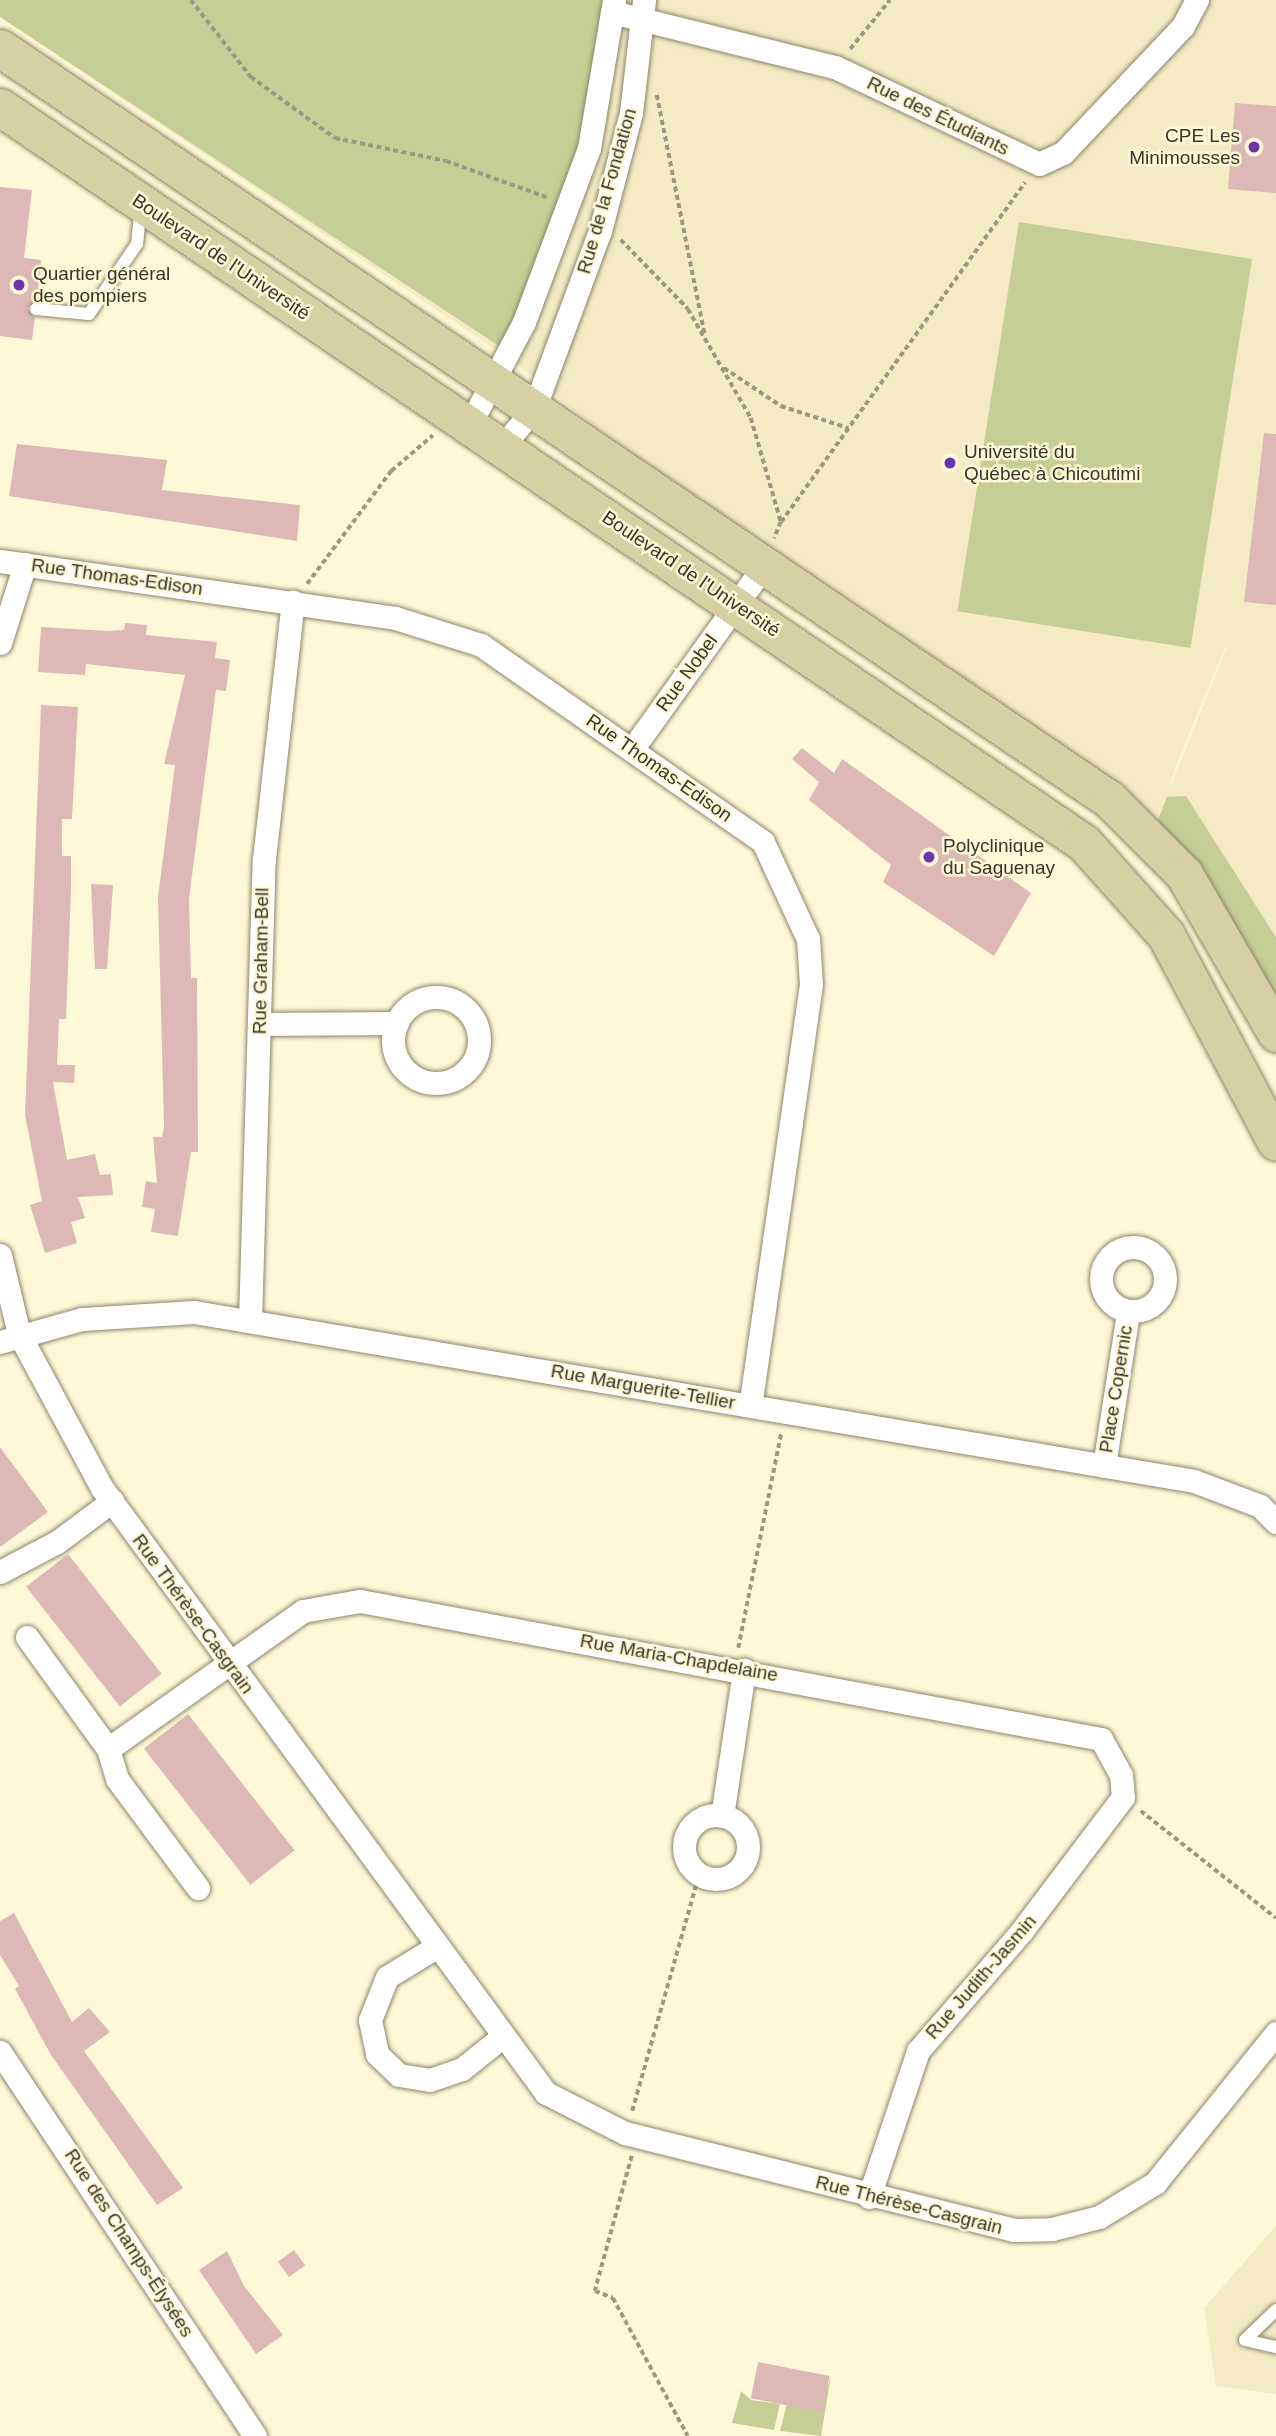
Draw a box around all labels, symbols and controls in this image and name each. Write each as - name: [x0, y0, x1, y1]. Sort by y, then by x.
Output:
- street label: Rue des Étudiants: [863, 72, 1013, 160]
- street label: Rue de la Fondation: [572, 106, 642, 276]
- place label: CPE Les Minimousses: [1129, 125, 1240, 169]
- marker: CPE Les Minimousses: [1246, 139, 1262, 155]
- street label: Boulevard de l'Université: [128, 189, 314, 325]
- place label: Quartier général des pompiers: [33, 263, 170, 307]
- marker: Quartier général des pompiers: [11, 277, 27, 293]
- place label: Université du Québec à Chicoutimi: [964, 441, 1140, 485]
- marker: Université du Québec à Chicoutimi: [942, 455, 958, 471]
- street label: Boulevard de l'Université: [598, 506, 784, 642]
- street label: Rue Thomas-Edison: [30, 554, 204, 600]
- street label: Rue Nobel: [651, 630, 723, 716]
- street label: Rue Thomas-Edison: [582, 709, 736, 827]
- place label: Polyclinique du Saguenay: [943, 835, 1055, 879]
- marker: Polyclinique du Saguenay: [921, 849, 937, 865]
- street label: Rue Graham-Bell: [248, 887, 274, 1035]
- street label: Place Copernic: [1095, 1324, 1137, 1454]
- street label: Rue Marguerite-Tellier: [549, 1360, 737, 1414]
- street label: Rue Thérèse-Casgrain: [127, 1530, 259, 1698]
- street label: Rue Maria-Chapdelaine: [578, 1629, 780, 1687]
- street label: Rue Judith-Jasmin: [921, 1910, 1041, 2044]
- street label: Rue des Champs-Élysées: [60, 2145, 198, 2341]
- street label: Rue Thérèse-Casgrain: [813, 2171, 1005, 2239]

